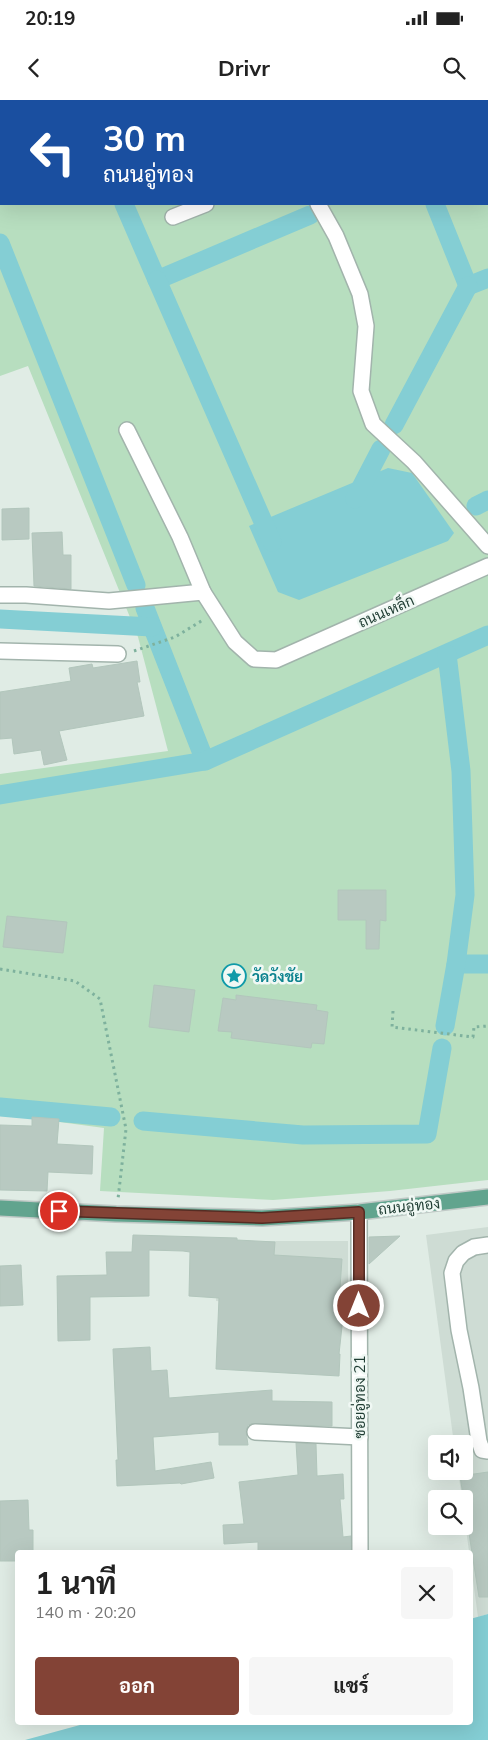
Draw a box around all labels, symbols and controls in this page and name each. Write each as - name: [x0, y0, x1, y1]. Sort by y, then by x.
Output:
- text: 20:19: [25, 6, 75, 30]
- icon: back: [20, 54, 48, 82]
- text: Drivr: [218, 54, 270, 82]
- icon: search: [440, 54, 468, 82]
- text: 30 m: [103, 116, 186, 160]
- icon: left: [20, 120, 85, 185]
- text: ถนนอู่ทอง: [103, 160, 194, 188]
- street label: ถนนเหล็ก: [355, 589, 417, 632]
- place icon: วัดวังชัย: [221, 963, 247, 989]
- place label: วัดวังชัย: [252, 967, 303, 986]
- pin: [38, 1190, 80, 1232]
- street label: ถนนอู่ทอง: [377, 1193, 441, 1220]
- icon: arrive: [45, 1197, 73, 1225]
- position arrow: [332, 1279, 384, 1331]
- street label: ซอยอู่ทอง 21: [350, 1356, 370, 1438]
- map controls: [428, 1435, 473, 1535]
- button: sound: [428, 1435, 473, 1480]
- button: search: [428, 1490, 473, 1535]
- text: 1 นาที: [35, 1564, 116, 1602]
- button: close: [401, 1567, 453, 1619]
- text: 140 m · 20:20: [35, 1602, 136, 1622]
- button: ออก: [35, 1657, 239, 1715]
- button: แชร์: [249, 1657, 453, 1715]

